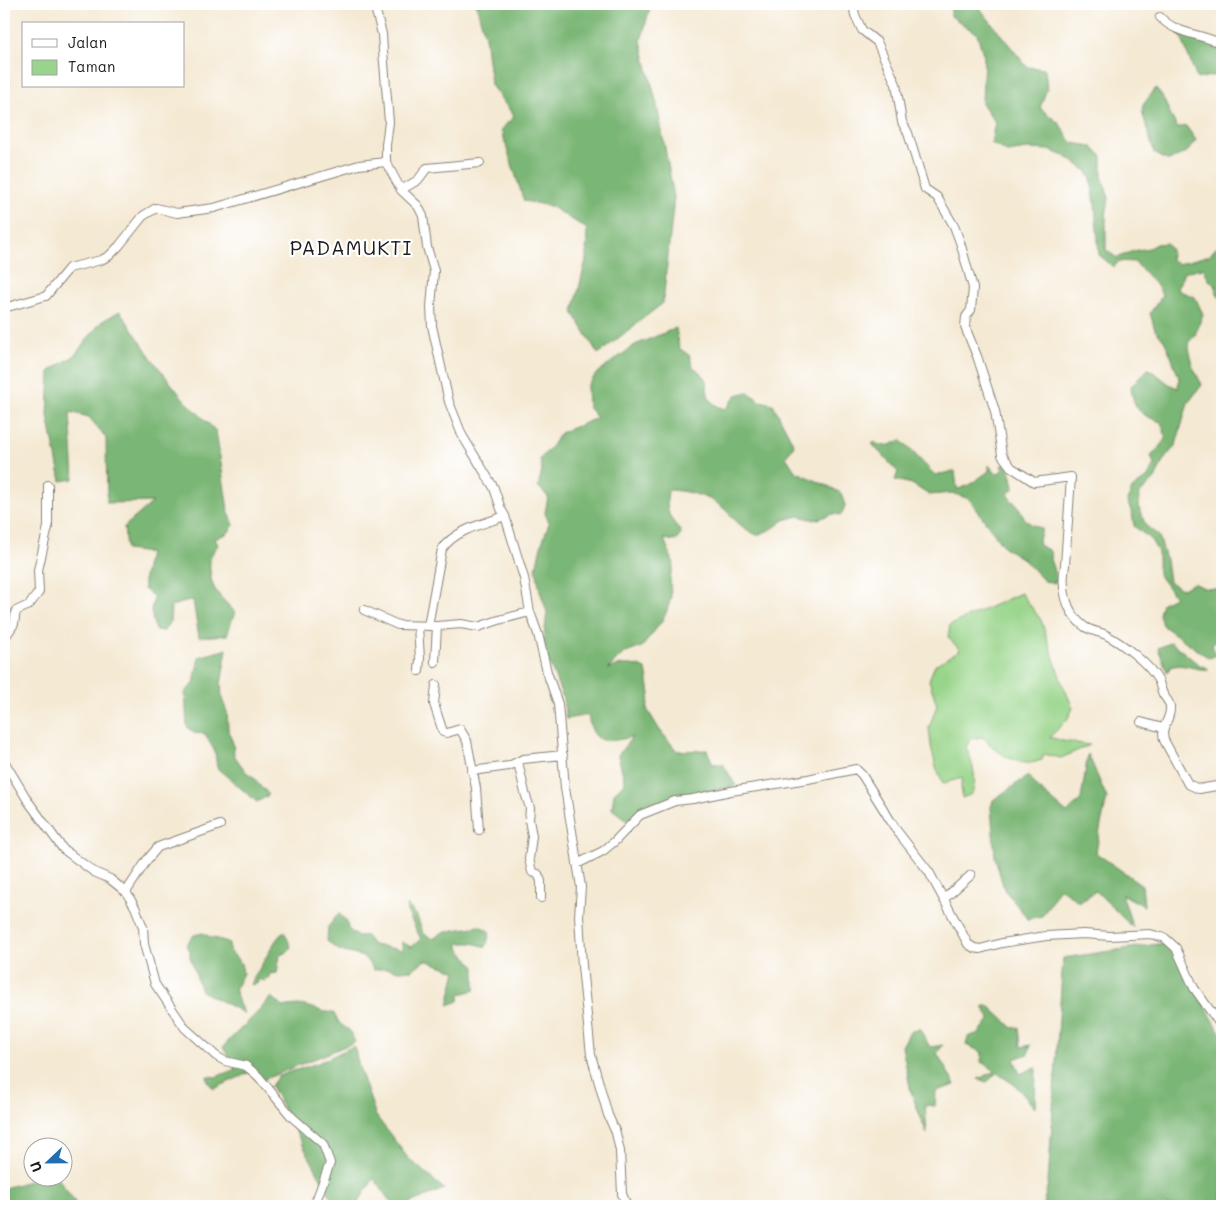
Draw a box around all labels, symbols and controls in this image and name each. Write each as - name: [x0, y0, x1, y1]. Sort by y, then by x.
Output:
- legend: [22, 22, 185, 88]
- text: Jalan: [68, 32, 107, 52]
- text: Taman: [68, 56, 115, 76]
- district label: PADAMUKTI: [290, 234, 412, 260]
- north arrow: [22, 1138, 72, 1188]
- text: U: [25, 1159, 46, 1175]

